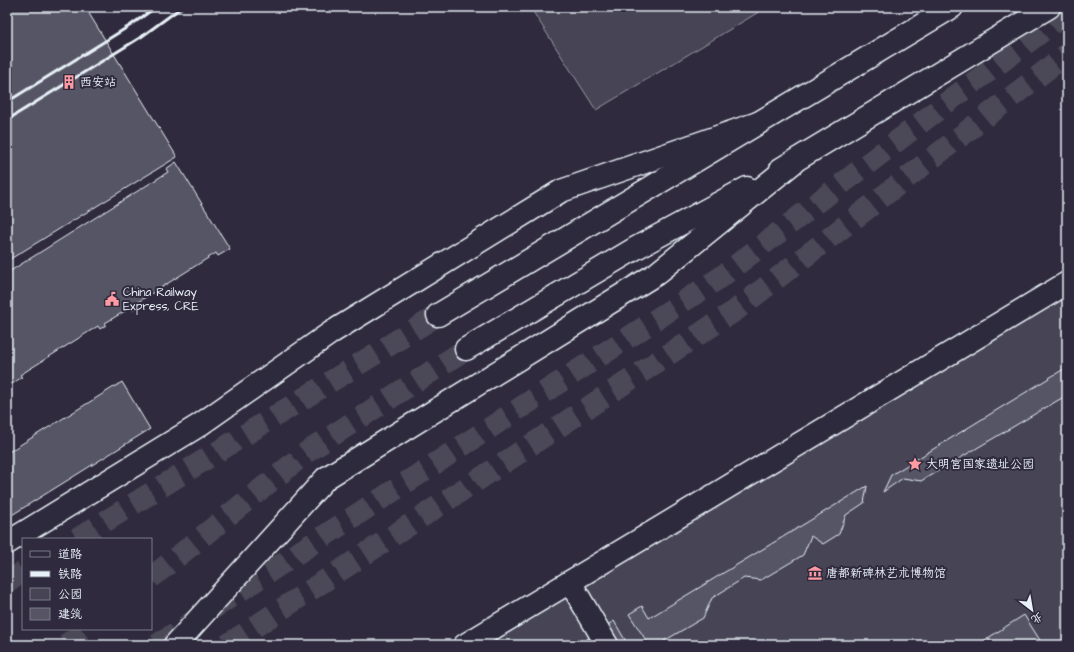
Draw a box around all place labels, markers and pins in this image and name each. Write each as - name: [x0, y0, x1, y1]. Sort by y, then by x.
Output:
- building icon: 西安站: [61, 74, 77, 90]
- place label: 西安站: [80, 74, 116, 91]
- place label: China Railway Express, CRE: [123, 284, 199, 315]
- public building icon: China Railway Express, CRE: [104, 291, 120, 307]
- place icon: 大明宫国家遗址公园: [907, 456, 923, 472]
- place label: 大明宫国家遗址公园: [926, 456, 1034, 473]
- museum icon: 唐都新碑林艺术博物馆: [807, 565, 823, 581]
- place label: 唐都新碑林艺术博物馆: [826, 565, 946, 582]

